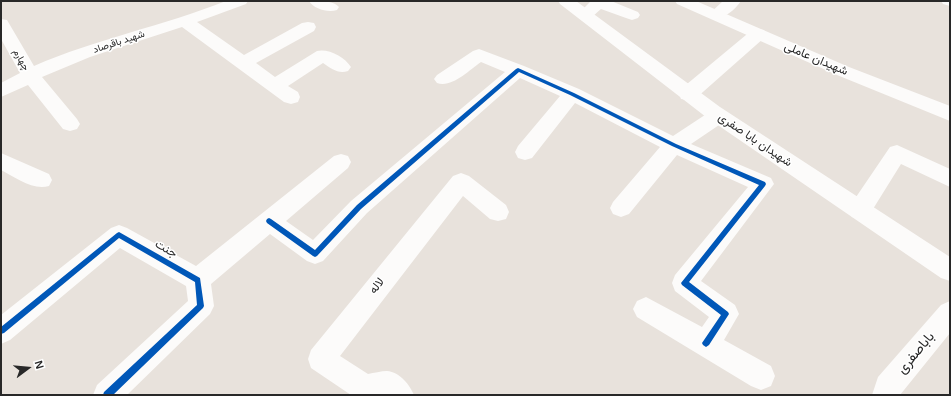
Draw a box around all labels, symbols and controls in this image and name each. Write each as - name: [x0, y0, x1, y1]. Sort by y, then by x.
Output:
- street label: شهید باقرصاد: [92, 28, 146, 56]
- street label: شهیدان عاملی: [782, 39, 850, 79]
- street label: چهارم: [10, 47, 32, 73]
- street label: شهیدان بابا صفری: [715, 110, 795, 170]
- street label: جنت: [152, 237, 180, 261]
- street label: لاله: [366, 275, 388, 297]
- street label: باباصفری: [894, 329, 938, 377]
- north arrow: [8, 348, 48, 388]
- text: N: [33, 359, 46, 370]

